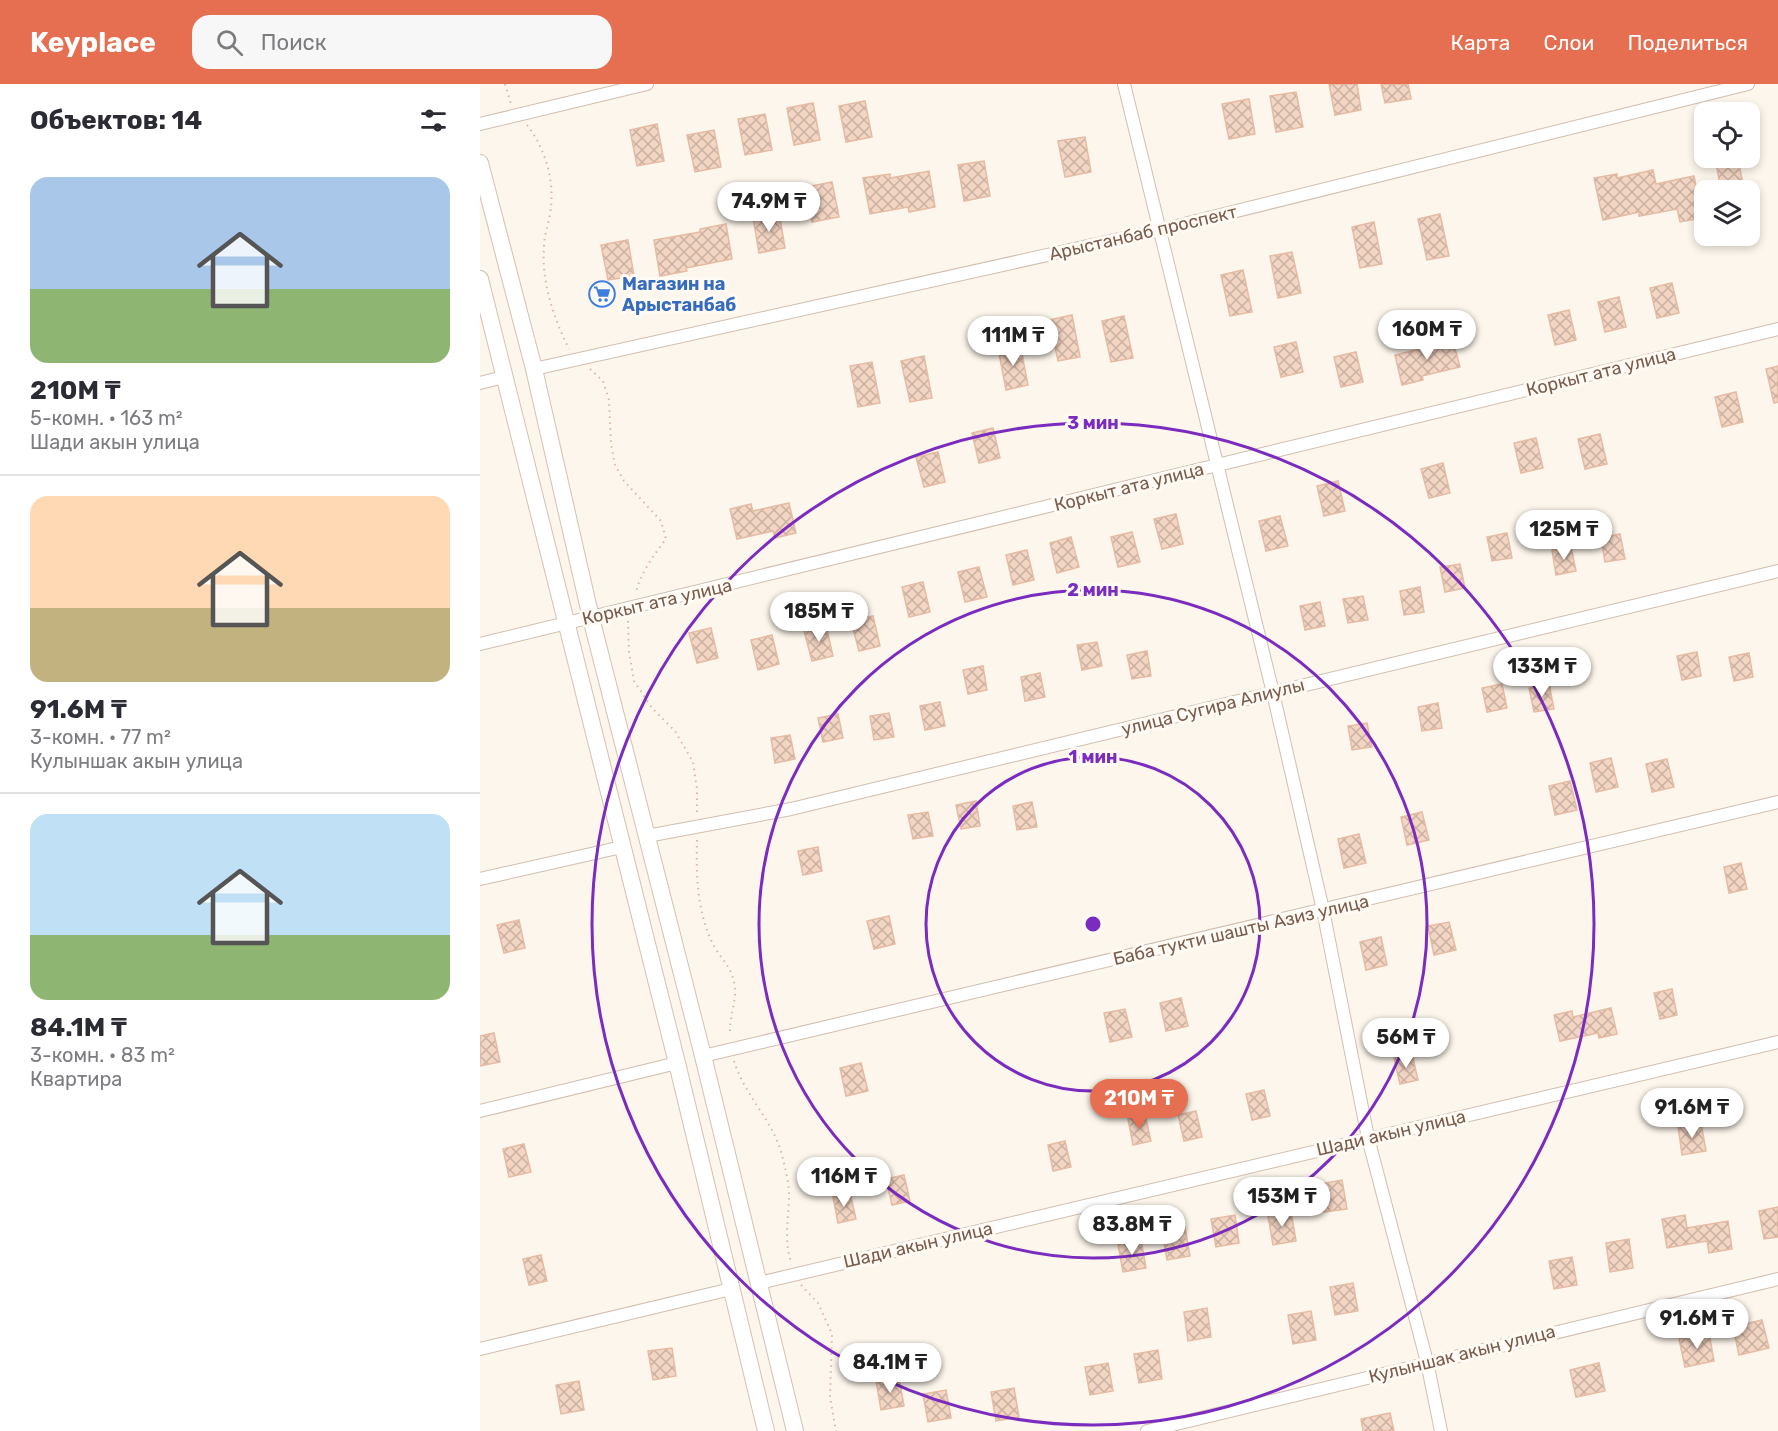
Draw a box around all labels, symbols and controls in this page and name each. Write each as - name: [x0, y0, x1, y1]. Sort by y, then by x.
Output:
- search box: [192, 15, 612, 69]
- text: Keyplace: [30, 26, 156, 59]
- icon: search: [213, 26, 246, 59]
- text: Поиск: [261, 29, 326, 56]
- text: Карта: [1450, 30, 1510, 55]
- text: Слои: [1543, 30, 1594, 55]
- text: Поделиться: [1627, 30, 1748, 55]
- map controls: [1694, 102, 1760, 246]
- button: locate: [1694, 102, 1760, 168]
- icon: filters: [417, 104, 450, 137]
- text: Объектов: 14: [30, 105, 202, 136]
- button: layers: [1694, 180, 1760, 246]
- pin: 74.9M ₸: [714, 182, 824, 233]
- text: 74.9M ₸: [731, 189, 807, 213]
- street label: Арыстанбаб проспект: [1047, 201, 1239, 265]
- icon: home: [186, 216, 294, 324]
- place label: Магазин на Арыстанбаб: [622, 273, 736, 316]
- supermarket icon: Магазин на Арыстанбаб: [587, 279, 617, 309]
- pin: 160M ₸: [1378, 310, 1476, 361]
- pin: 111M ₸: [964, 316, 1062, 367]
- text: 160M ₸: [1392, 317, 1462, 341]
- text: 111M ₸: [981, 323, 1045, 347]
- street label: Коркыт ата улица: [1524, 343, 1678, 401]
- text: 210M ₸: [30, 375, 121, 406]
- text: 5-комн. · 163 m²: [30, 406, 183, 430]
- text: 3 мин: [1067, 412, 1119, 434]
- text: Шади акын улица: [30, 430, 200, 454]
- street label: Коркыт ата улица: [1052, 458, 1206, 516]
- pin: 125M ₸: [1515, 510, 1613, 561]
- text: 125M ₸: [1529, 517, 1599, 541]
- icon: home: [186, 535, 294, 643]
- street label: Коркыт ата улица: [580, 574, 734, 630]
- text: 2 мин: [1067, 579, 1119, 601]
- pin: 185M ₸: [770, 592, 868, 643]
- text: 185M ₸: [784, 599, 854, 623]
- pin: 133M ₸: [1493, 647, 1591, 698]
- text: 133M ₸: [1507, 654, 1577, 678]
- street label: улица Сугира Алиулы: [1119, 674, 1307, 740]
- text: 91.6M ₸: [30, 694, 127, 725]
- text: 3-комн. · 77 m²: [30, 725, 171, 749]
- text: 1 мин: [1069, 746, 1117, 768]
- text: Кулыншак акын улица: [30, 749, 243, 773]
- icon: home: [186, 853, 294, 961]
- street label: Баба тукти шашты Азиз улица: [1111, 890, 1371, 970]
- centre of rings: [1083, 914, 1103, 934]
- text: 84.1M ₸: [30, 1012, 127, 1043]
- pin: 56M ₸: [1364, 1018, 1448, 1069]
- text: 56M ₸: [1376, 1025, 1436, 1049]
- text: 3-комн. · 83 m²: [30, 1043, 175, 1067]
- text: Квартира: [30, 1067, 122, 1091]
- pin: 210M ₸: [1090, 1079, 1188, 1130]
- text: 210M ₸: [1104, 1086, 1174, 1110]
- pin: 91.6M ₸: [1637, 1088, 1747, 1139]
- text: 91.6M ₸: [1655, 1095, 1729, 1119]
- street label: Шади акын улица: [1314, 1105, 1468, 1161]
- pin: 116M ₸: [795, 1157, 893, 1208]
- text: 116M ₸: [811, 1164, 877, 1188]
- pin: 153M ₸: [1233, 1177, 1331, 1228]
- text: 153M ₸: [1247, 1184, 1317, 1208]
- pin: 83.8M ₸: [1077, 1205, 1187, 1256]
- text: 83.8M ₸: [1092, 1212, 1172, 1236]
- street label: Шади акын улица: [841, 1217, 995, 1273]
- pin: 91.6M ₸: [1642, 1299, 1752, 1350]
- text: 91.6M ₸: [1660, 1306, 1734, 1330]
- street label: Кулыншак акын улица: [1366, 1320, 1558, 1388]
- pin: 84.1M ₸: [835, 1343, 945, 1394]
- text: 84.1M ₸: [853, 1350, 927, 1374]

